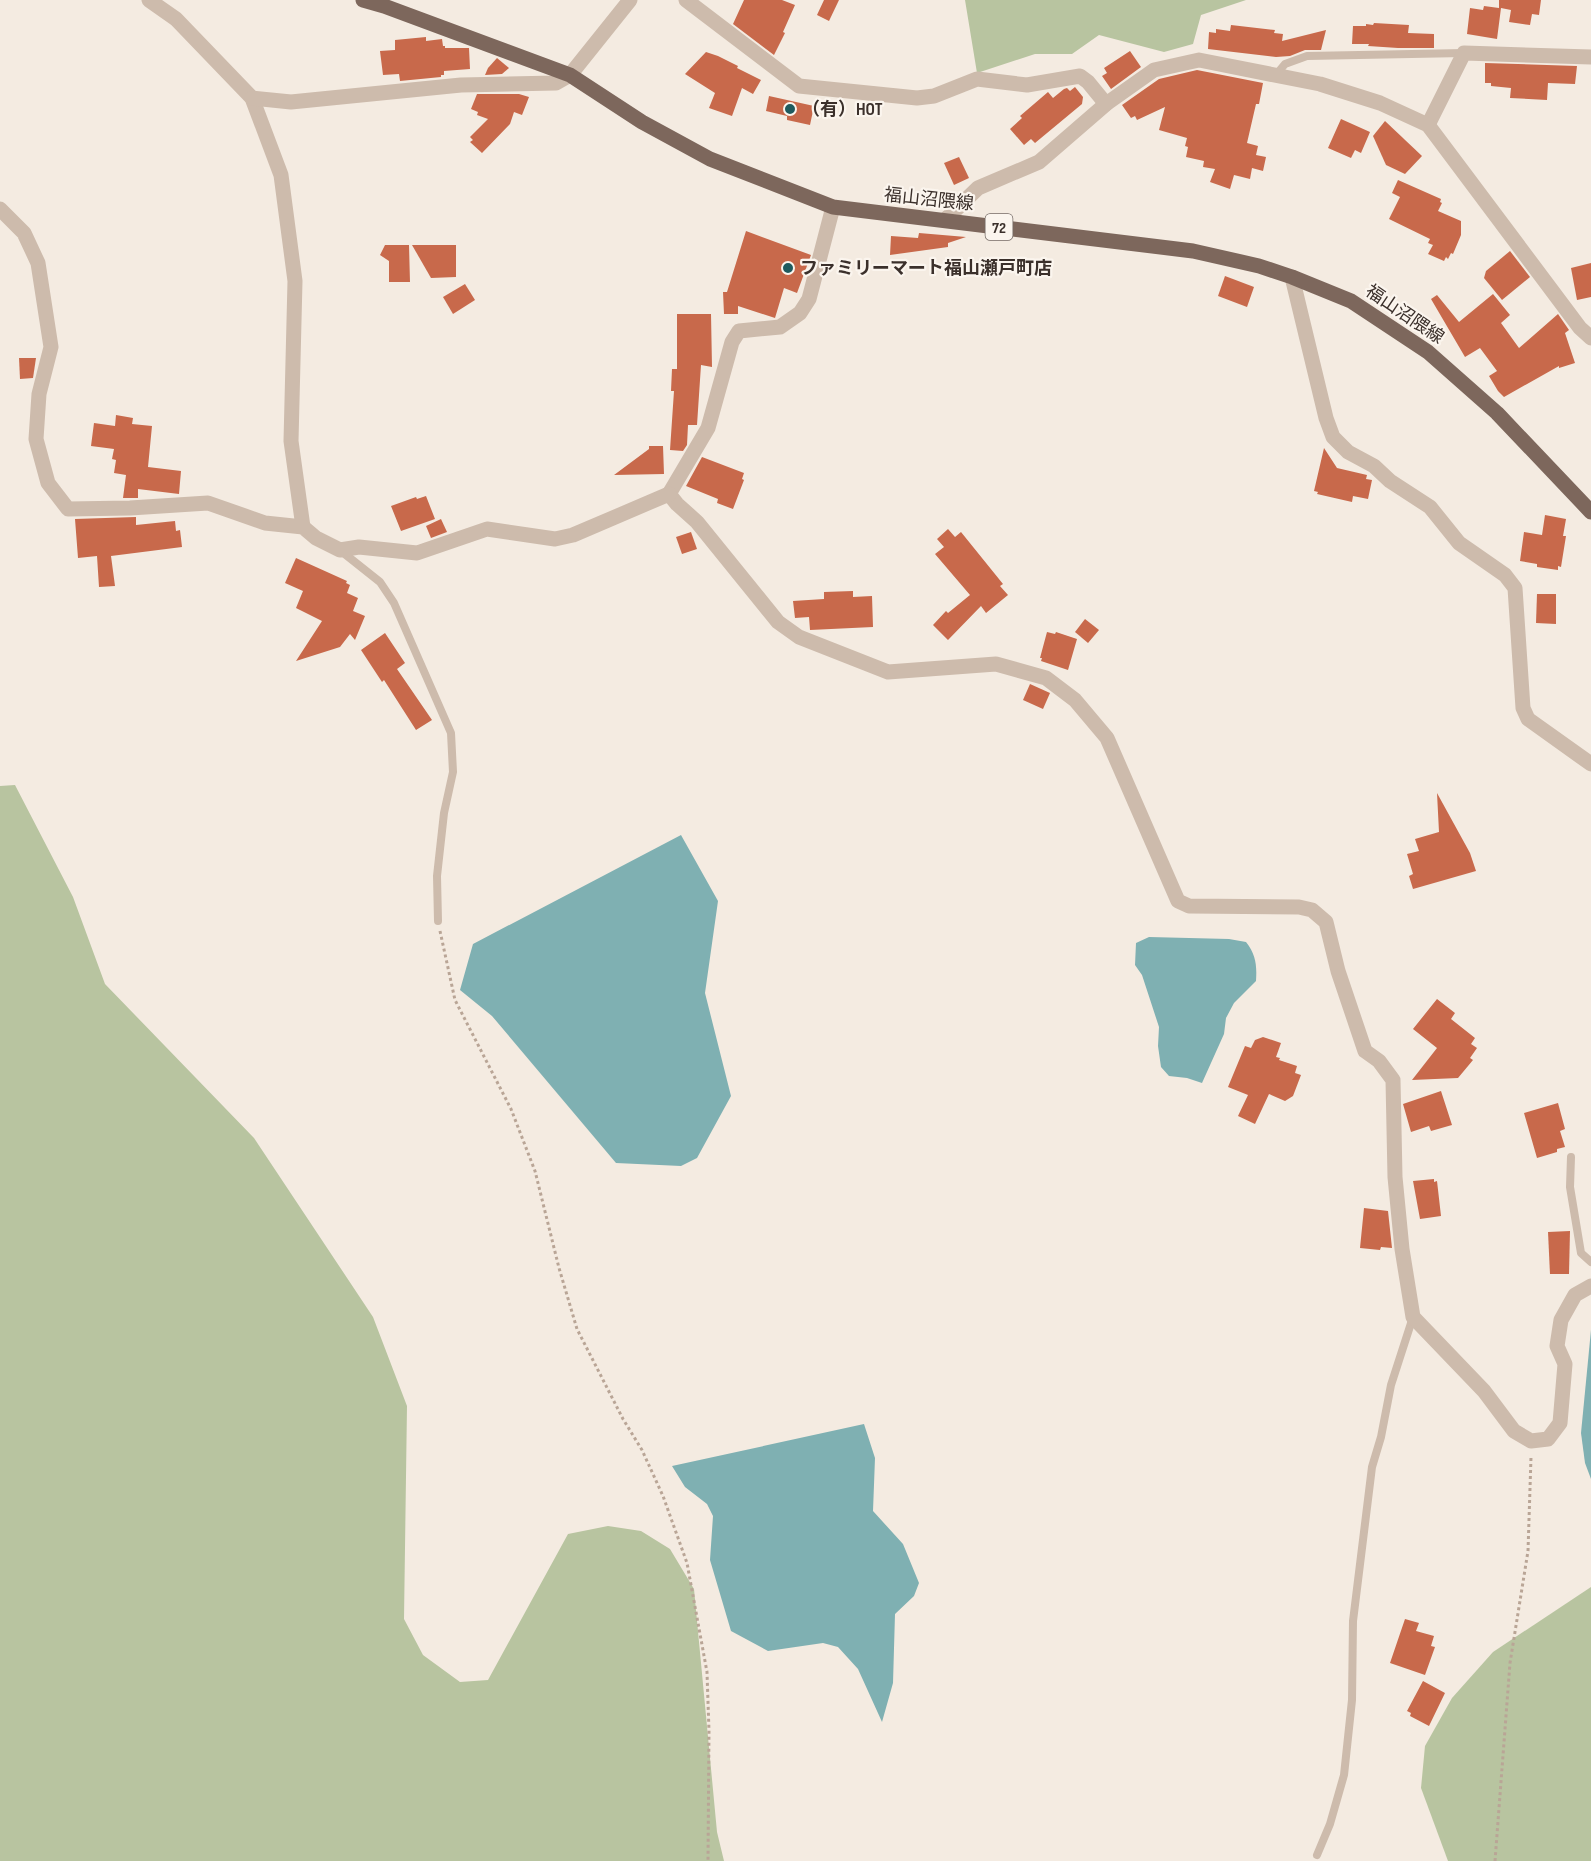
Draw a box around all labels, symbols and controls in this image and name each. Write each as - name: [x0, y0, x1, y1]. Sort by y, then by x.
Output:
- place label: （有）HOT: [802, 99, 883, 120]
- marker: （有）HOT: [783, 102, 797, 116]
- street label: 福山沼隈線: [883, 184, 975, 215]
- road number: 72: [986, 214, 1012, 240]
- place label: ファミリーマート福山瀬戸町店: [800, 258, 1052, 279]
- marker: ファミリーマート福山瀬戸町店: [781, 261, 795, 275]
- street label: 福山沼隈線: [1362, 281, 1448, 348]

